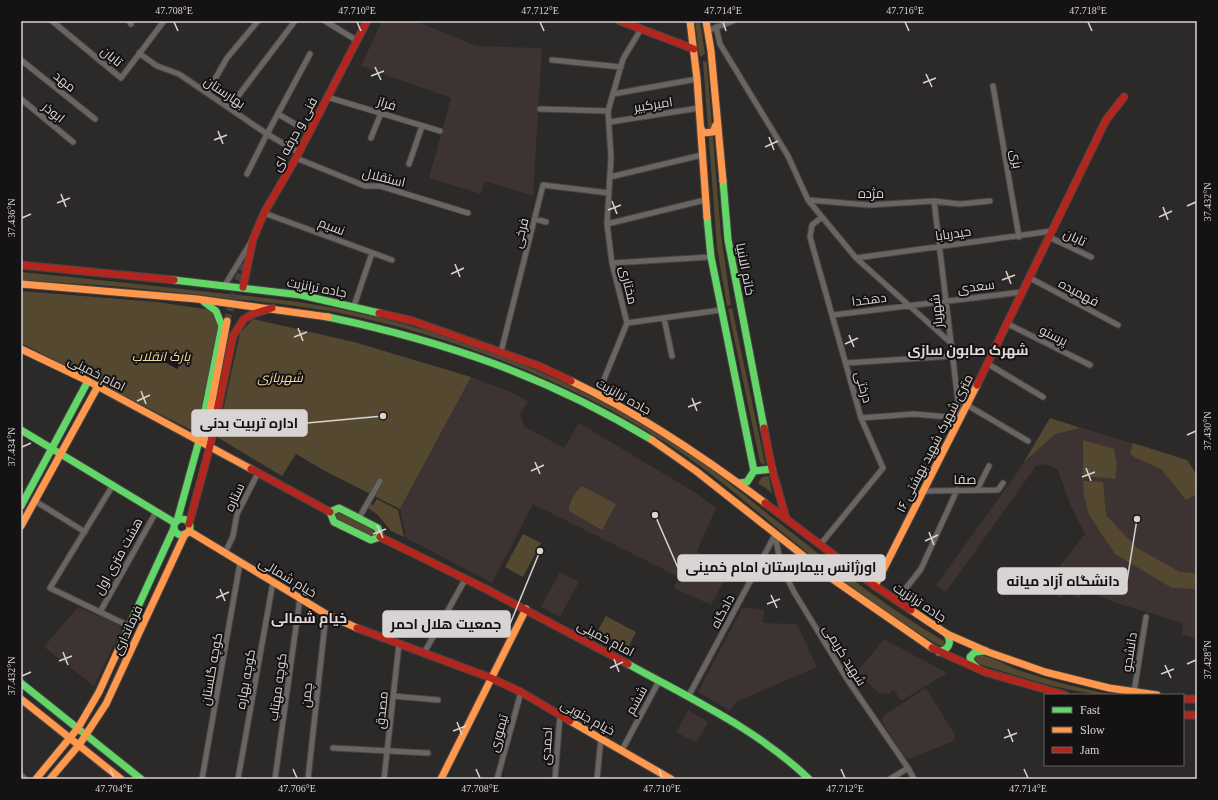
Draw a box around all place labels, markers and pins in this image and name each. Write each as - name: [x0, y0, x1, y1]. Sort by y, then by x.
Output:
- callout: اداره تربیت بدنی: [192, 410, 307, 436]
- callout: اورژانس بیمارستان امام خمینی: [678, 555, 885, 581]
- callout: دانشگاه آزاد میانه: [998, 568, 1127, 594]
- callout: جمعیت هلال احمر: [383, 611, 510, 637]

